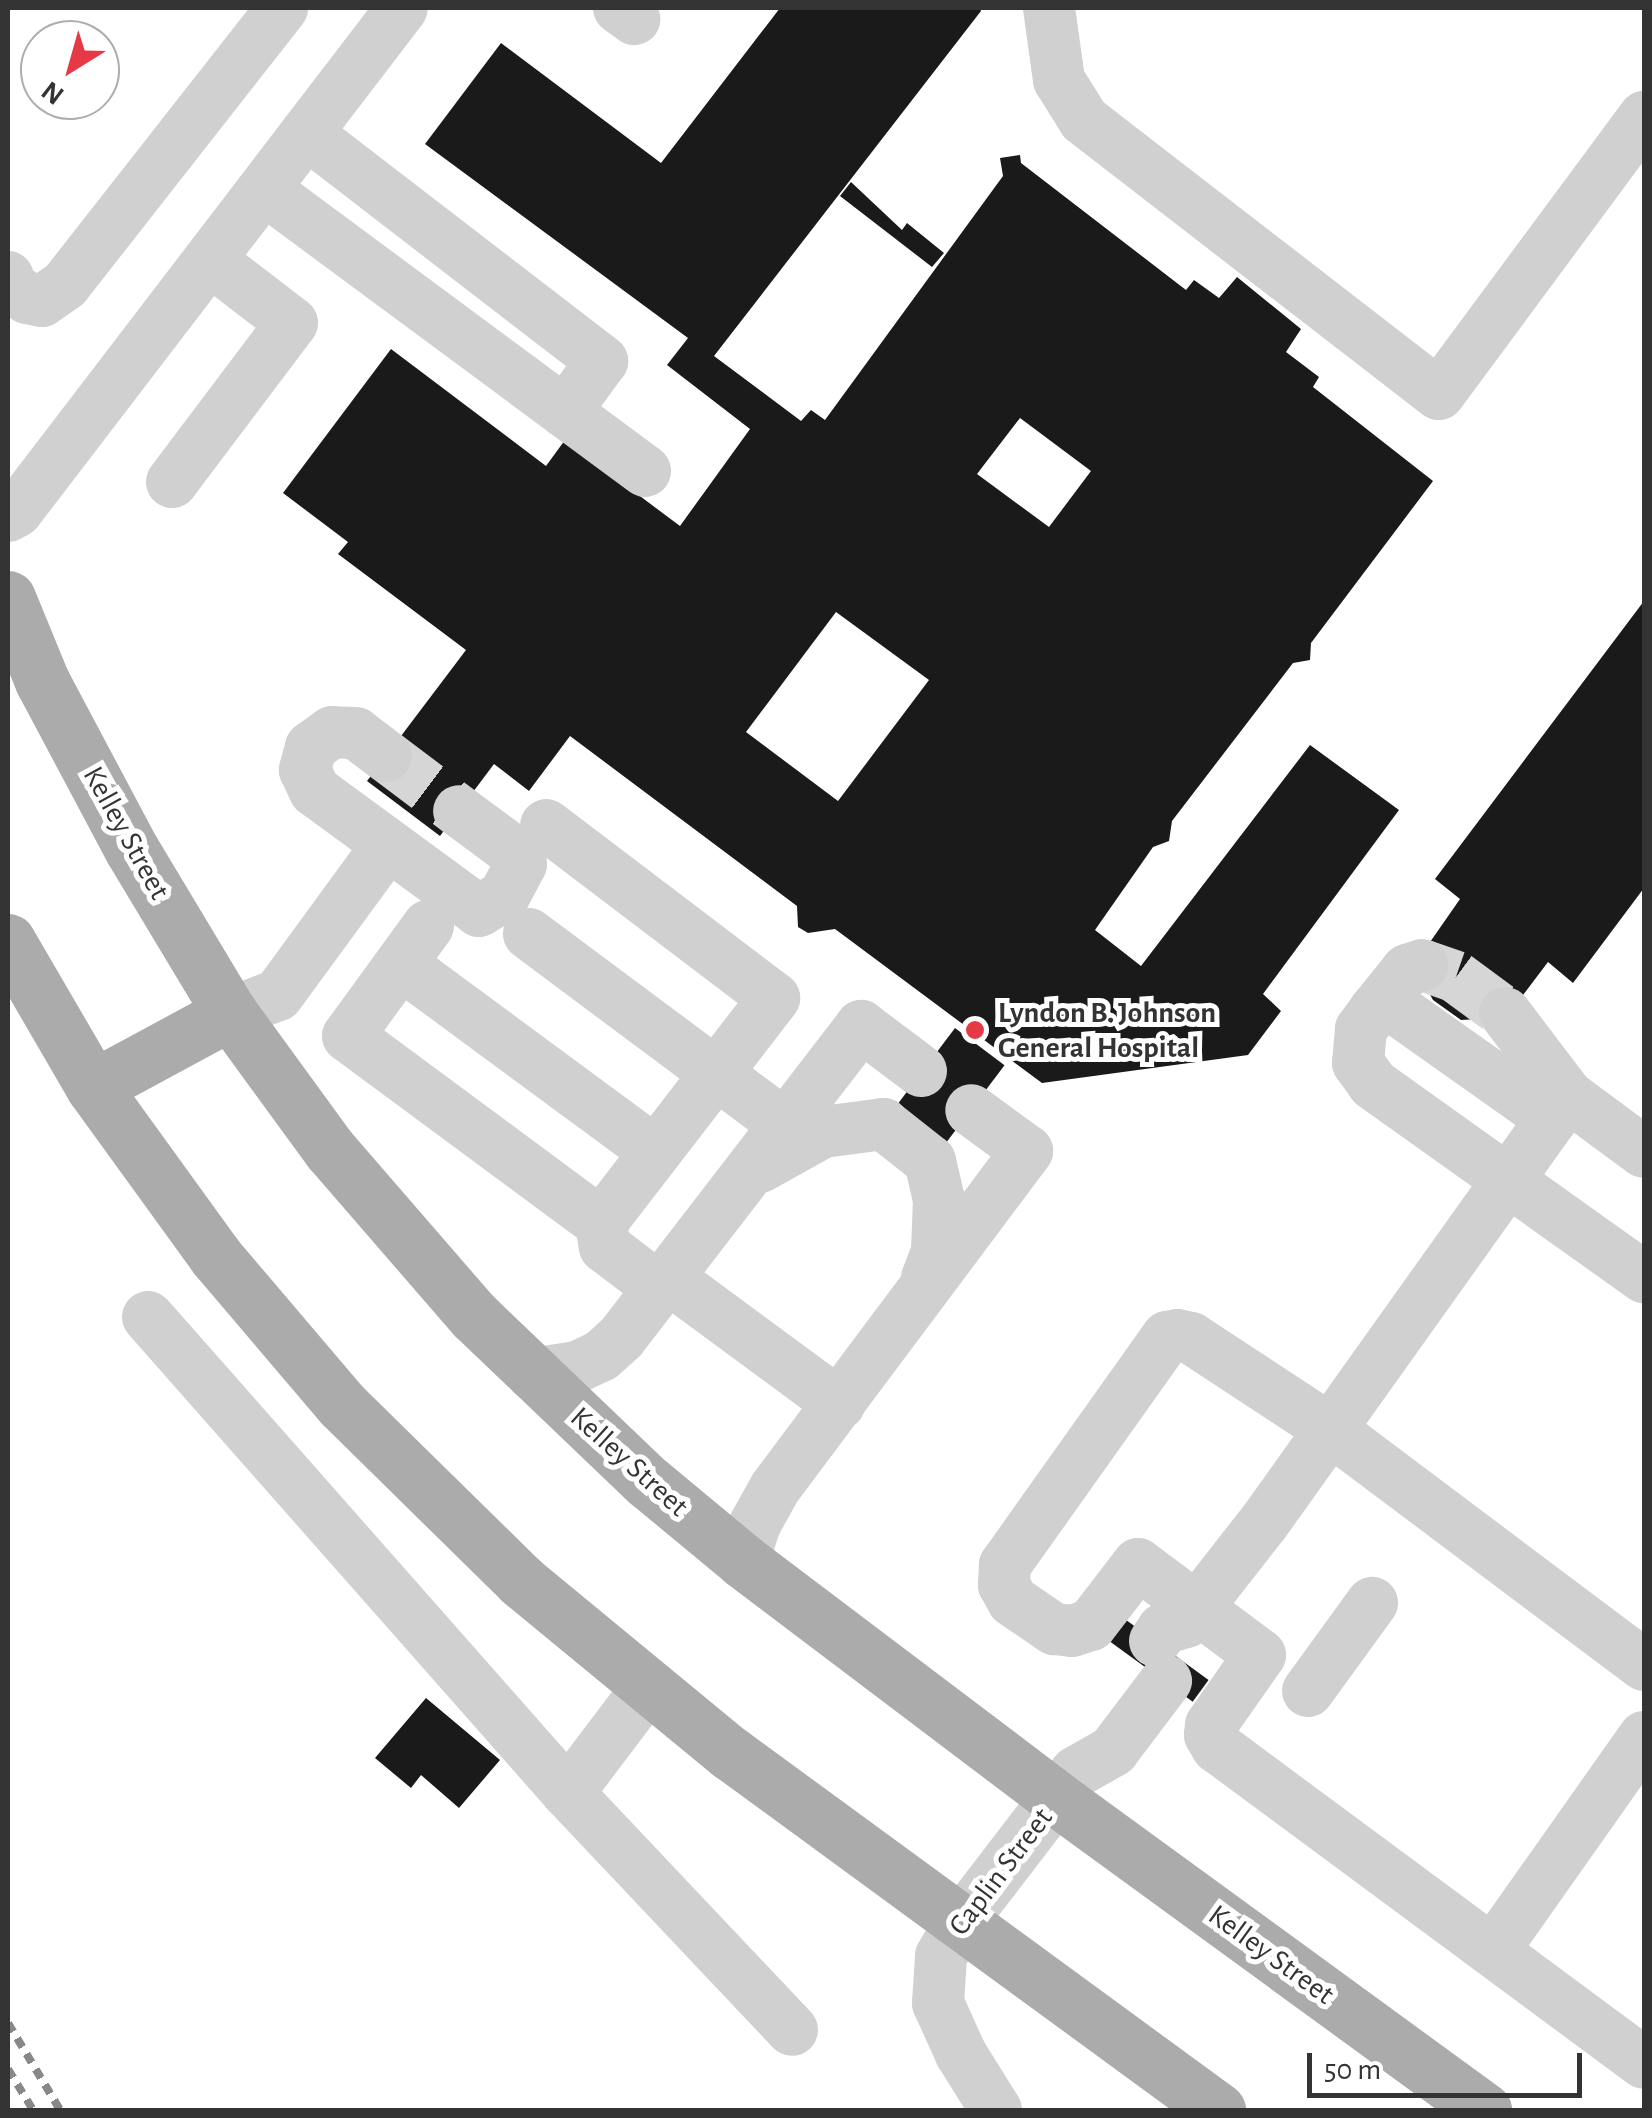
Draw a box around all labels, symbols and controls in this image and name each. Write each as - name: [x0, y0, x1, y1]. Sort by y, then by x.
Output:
- north arrow: [20, 20, 120, 120]
- text: N: [37, 75, 69, 109]
- street label: Kelley Street: [75, 760, 177, 906]
- place label: Lyndon B. Johnson General Hospital: [998, 995, 1216, 1066]
- marker: Lyndon B. Johnson General Hospital: [962, 1017, 988, 1043]
- street label: Kelley Street: [562, 1400, 696, 1524]
- street label: Caplin Street: [941, 1801, 1061, 1943]
- street label: Kelley Street: [1201, 1897, 1341, 2013]
- scale bar: [1312, 2033, 1587, 2095]
- text: 50 m: [1324, 2055, 1381, 2085]

